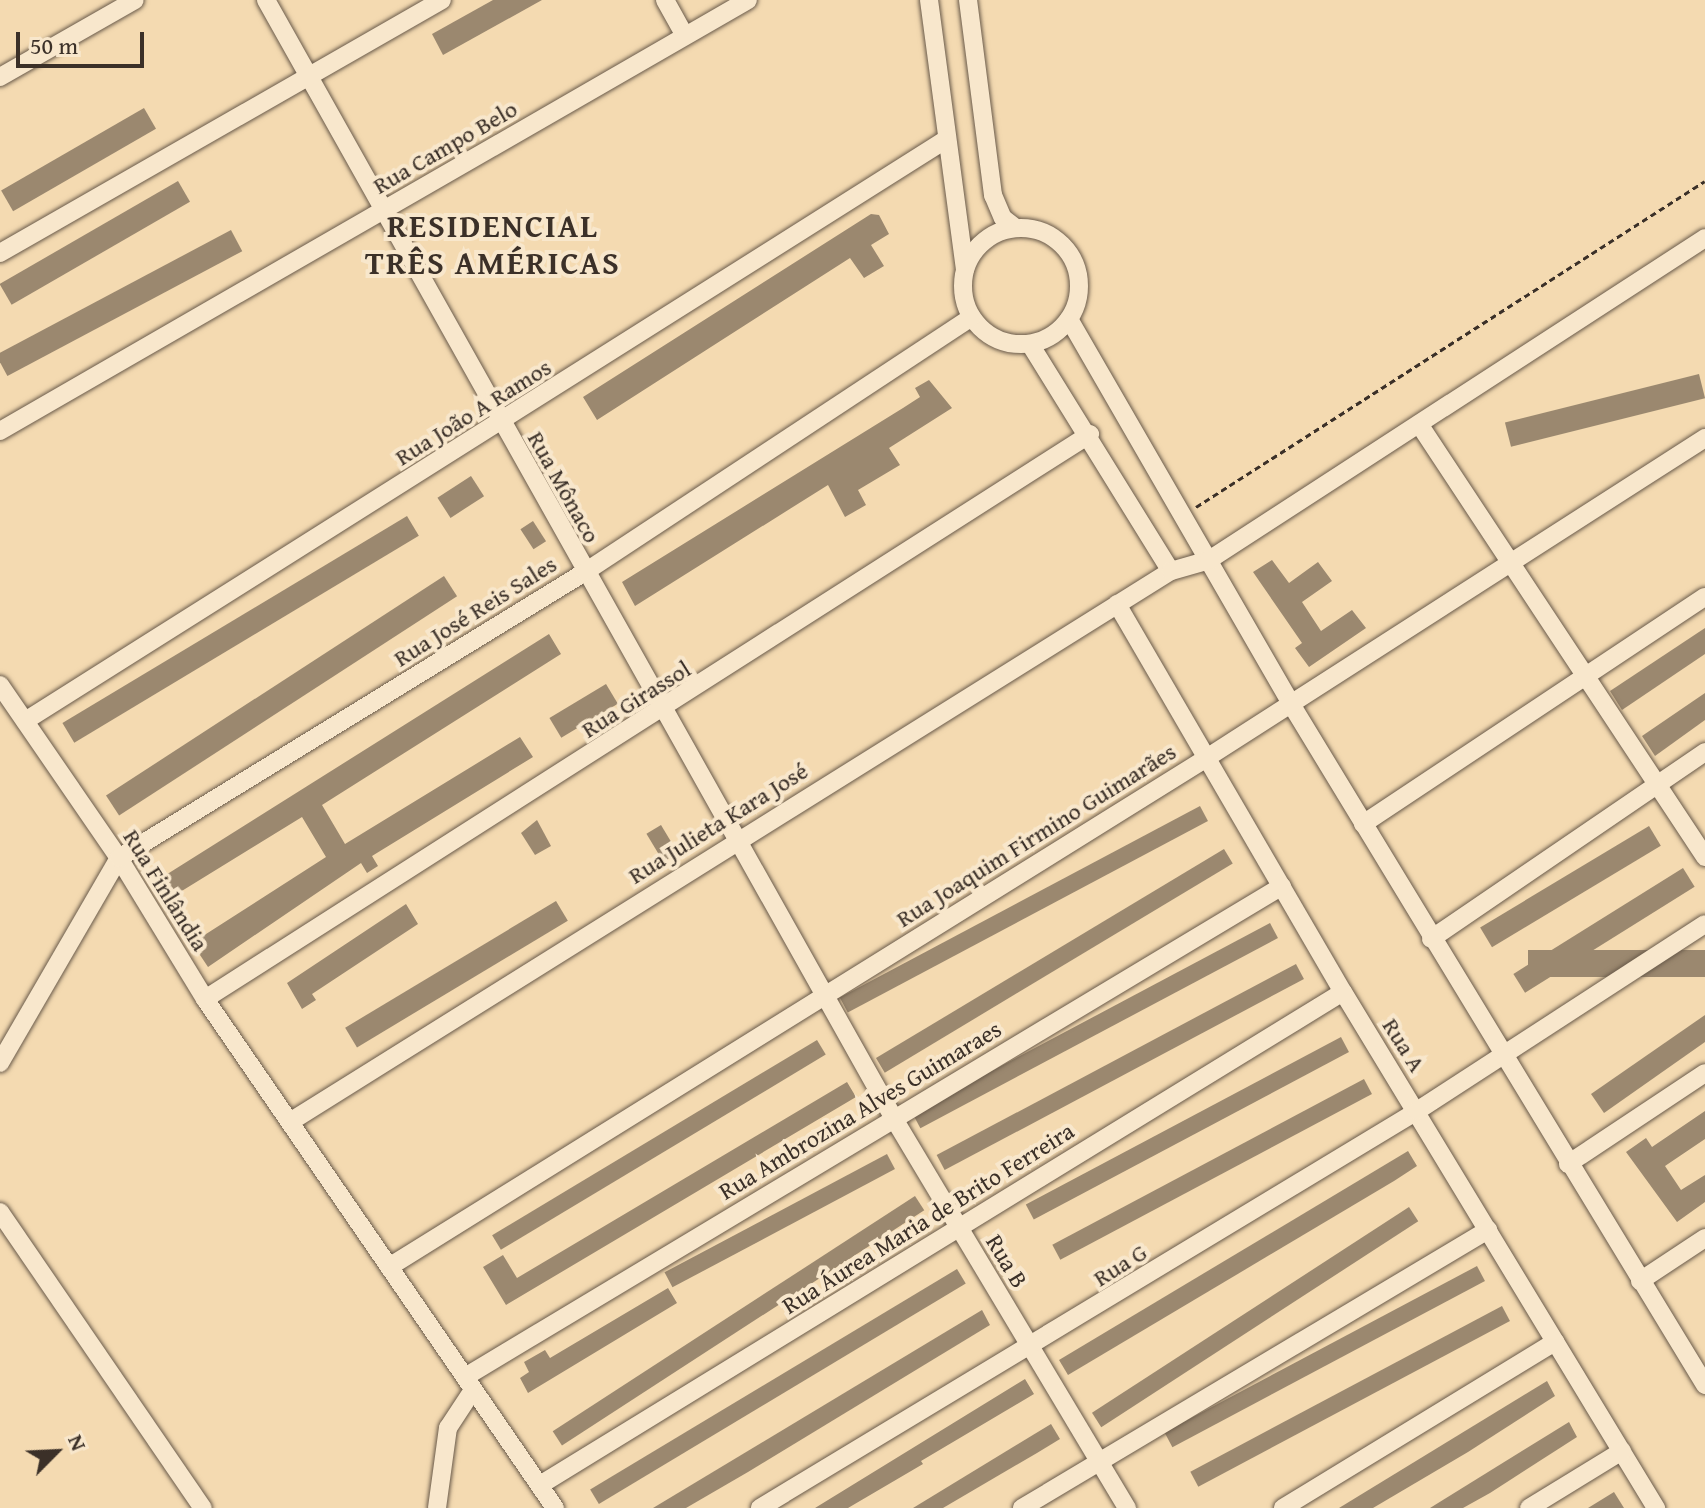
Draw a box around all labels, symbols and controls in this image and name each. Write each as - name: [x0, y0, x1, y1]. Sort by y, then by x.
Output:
- scale bar: [20, 16, 148, 66]
- text: 50 m: [30, 28, 78, 63]
- street label: Rua Campo Belo: [368, 94, 522, 200]
- district label: RESIDENCIAL TRÊS AMÉRICAS: [365, 208, 621, 283]
- street label: Rua João A Ramos: [390, 352, 556, 472]
- street label: Rua Mônaco: [522, 426, 606, 548]
- street label: Rua José Reis Sales: [388, 549, 562, 673]
- street label: Rua Girassol: [576, 654, 696, 744]
- street label: Rua Joaquim Firmino Guimarães: [891, 737, 1181, 933]
- street label: Rua Julieta Kara José: [623, 756, 813, 890]
- street label: Rua Finlândia: [117, 824, 215, 956]
- street label: Rua A: [1376, 1013, 1432, 1077]
- street label: Rua Ambrozina Alves Guimaraes: [714, 1014, 1006, 1206]
- street label: Rua Áurea Maria de Brito Ferreira: [777, 1116, 1079, 1320]
- street label: Rua B: [980, 1229, 1034, 1293]
- street label: Rua G: [1088, 1238, 1152, 1292]
- north arrow: [16, 1412, 96, 1492]
- text: N: [60, 1429, 96, 1455]

